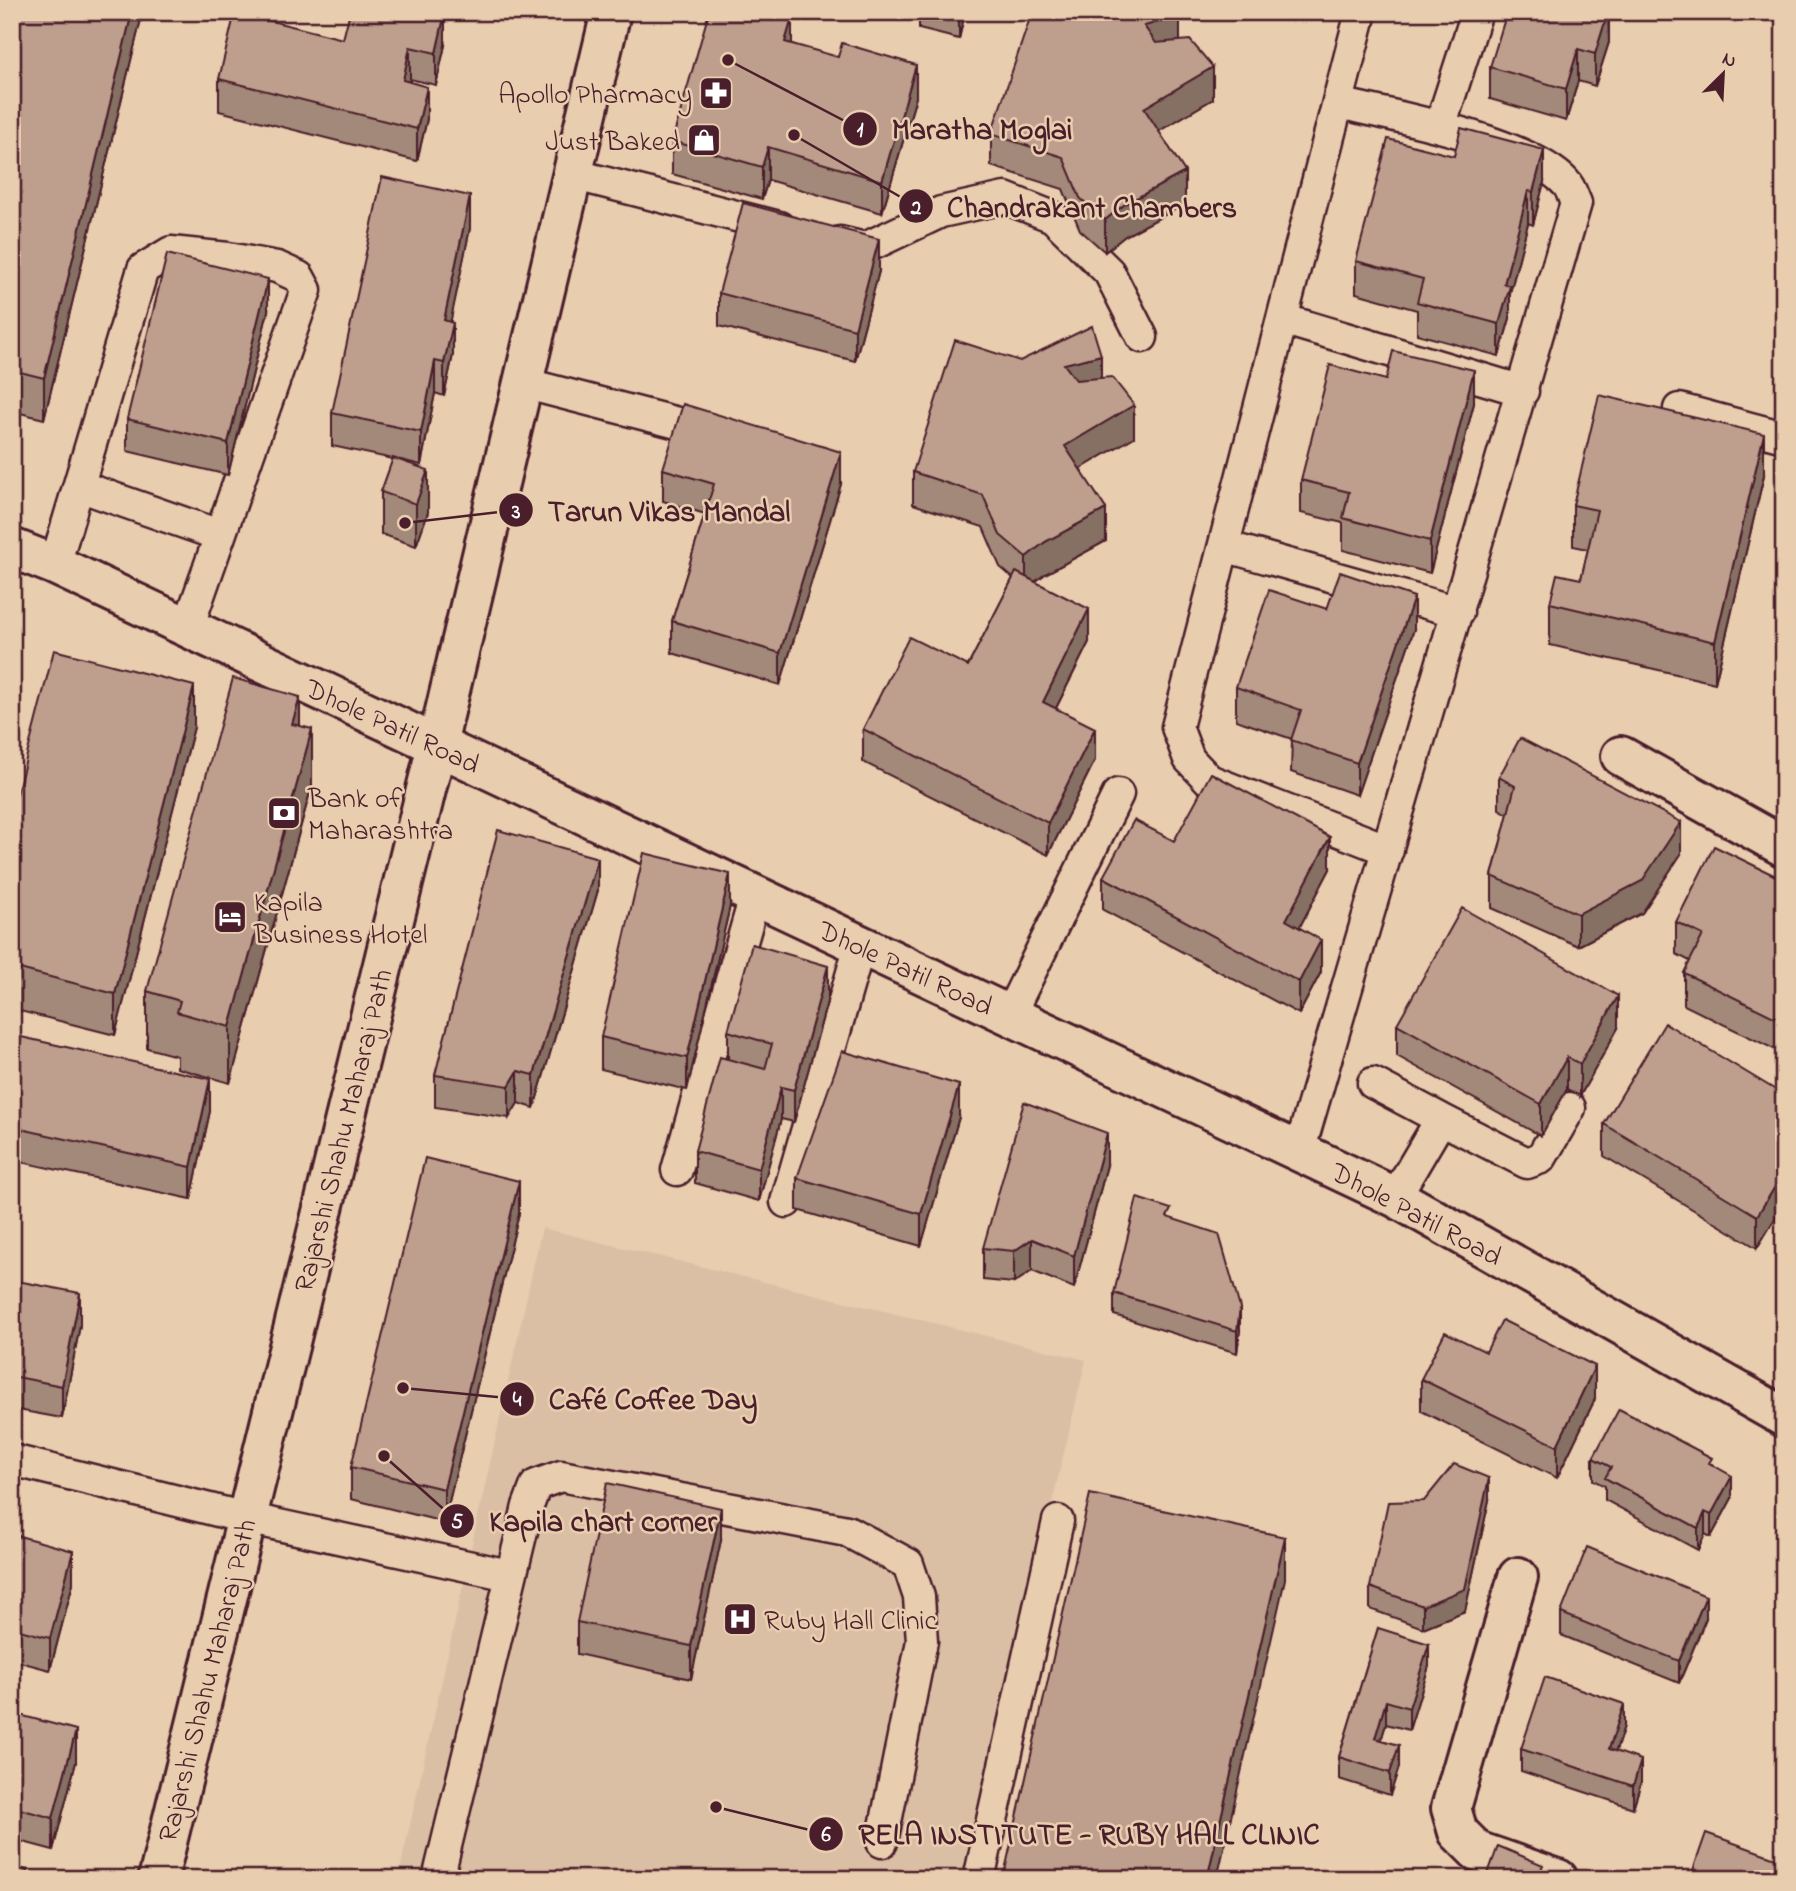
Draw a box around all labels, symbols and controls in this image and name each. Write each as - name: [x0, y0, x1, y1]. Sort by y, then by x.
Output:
- north arrow: [1688, 38, 1758, 108]
- text: N: [1718, 46, 1740, 76]
- pharmacy icon: Apollo Pharmacy: [697, 74, 735, 112]
- place label: Apollo Pharmacy: [498, 76, 692, 117]
- callout: Maratha Moglai: [843, 103, 1086, 154]
- text: Maratha Moglai: [892, 110, 1072, 155]
- text: 1: [857, 116, 864, 146]
- shop icon: Just Baked: [685, 121, 723, 159]
- place label: Just Baked: [545, 123, 680, 164]
- callout: Chandrakant Chambers: [898, 181, 1251, 232]
- text: Chandrakant Chambers: [947, 188, 1237, 232]
- text: 2: [910, 194, 922, 224]
- callout: Tarun Vikas Mandal: [499, 485, 804, 536]
- text: Tarun Vikas Mandal: [548, 492, 790, 536]
- text: 3: [511, 498, 521, 528]
- street label: Dhole Patil Road: [297, 669, 486, 787]
- place label: Bank of Maharashtra: [307, 780, 453, 853]
- bank icon: Bank of Maharashtra: [265, 794, 303, 832]
- place label: Kapila Business Hotel: [253, 884, 427, 957]
- hotel icon: Kapila Business Hotel: [211, 898, 249, 936]
- street label: Dhole Patil Road: [810, 911, 999, 1029]
- street label: Rajarshi Shahu Maharaj Path: [285, 965, 405, 1297]
- street label: Dhole Patil Road: [1322, 1153, 1508, 1279]
- callout: Café Coffee Day: [500, 1373, 772, 1424]
- text: Café Coffee Day: [549, 1380, 757, 1424]
- text: 4: [513, 1386, 522, 1416]
- callout: Kapila chart corner: [440, 1495, 730, 1546]
- text: Kapila chart corner: [489, 1502, 717, 1546]
- text: 5: [451, 1508, 463, 1538]
- street label: Rajarshi Shahu Maharaj Path: [149, 1515, 269, 1847]
- hospital icon: Ruby Hall Clinic: [721, 1600, 759, 1638]
- place label: Ruby Hall Clinic: [764, 1602, 938, 1643]
- callout: RELA INSTITUTE - RUBY HALL CLINIC: [809, 1808, 1333, 1859]
- text: RELA INSTITUTE - RUBY HALL CLINIC: [858, 1815, 1320, 1859]
- text: 6: [821, 1821, 831, 1851]

